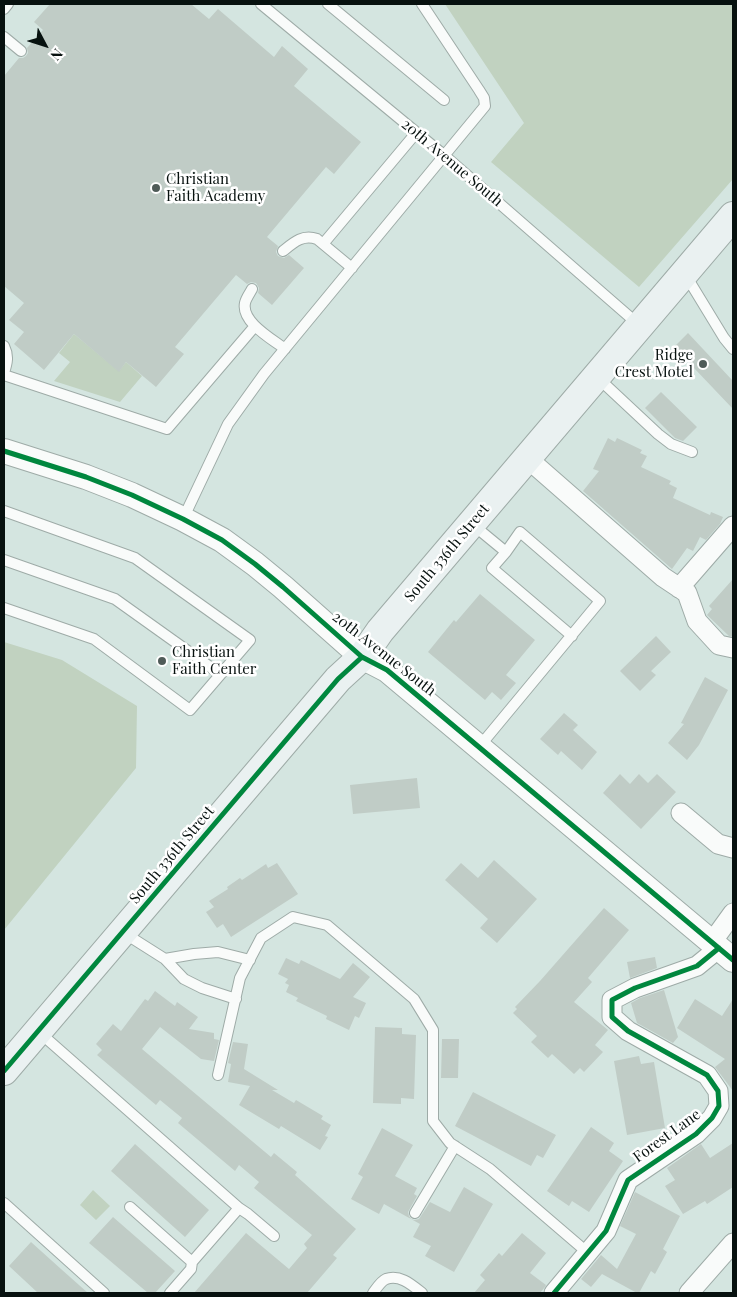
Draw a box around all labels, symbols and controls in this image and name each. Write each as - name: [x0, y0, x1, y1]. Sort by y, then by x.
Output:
- north arrow: [20, 20, 70, 70]
- text: N: [46, 45, 67, 65]
- street label: 20th Avenue South: [398, 115, 506, 211]
- place label: Christian Faith Academy: [166, 170, 265, 205]
- marker: Christian Faith Academy: [150, 182, 162, 194]
- place label: Ridge Crest Motel: [615, 346, 693, 381]
- marker: Ridge Crest Motel: [697, 358, 709, 370]
- street label: South 336th Street: [401, 500, 493, 606]
- street label: 20th Avenue South: [329, 608, 439, 700]
- place label: Christian Faith Center: [172, 643, 256, 678]
- marker: Christian Faith Center: [156, 655, 168, 667]
- street label: South 336th Street: [126, 802, 218, 908]
- street label: Forest Lane: [630, 1106, 704, 1166]

